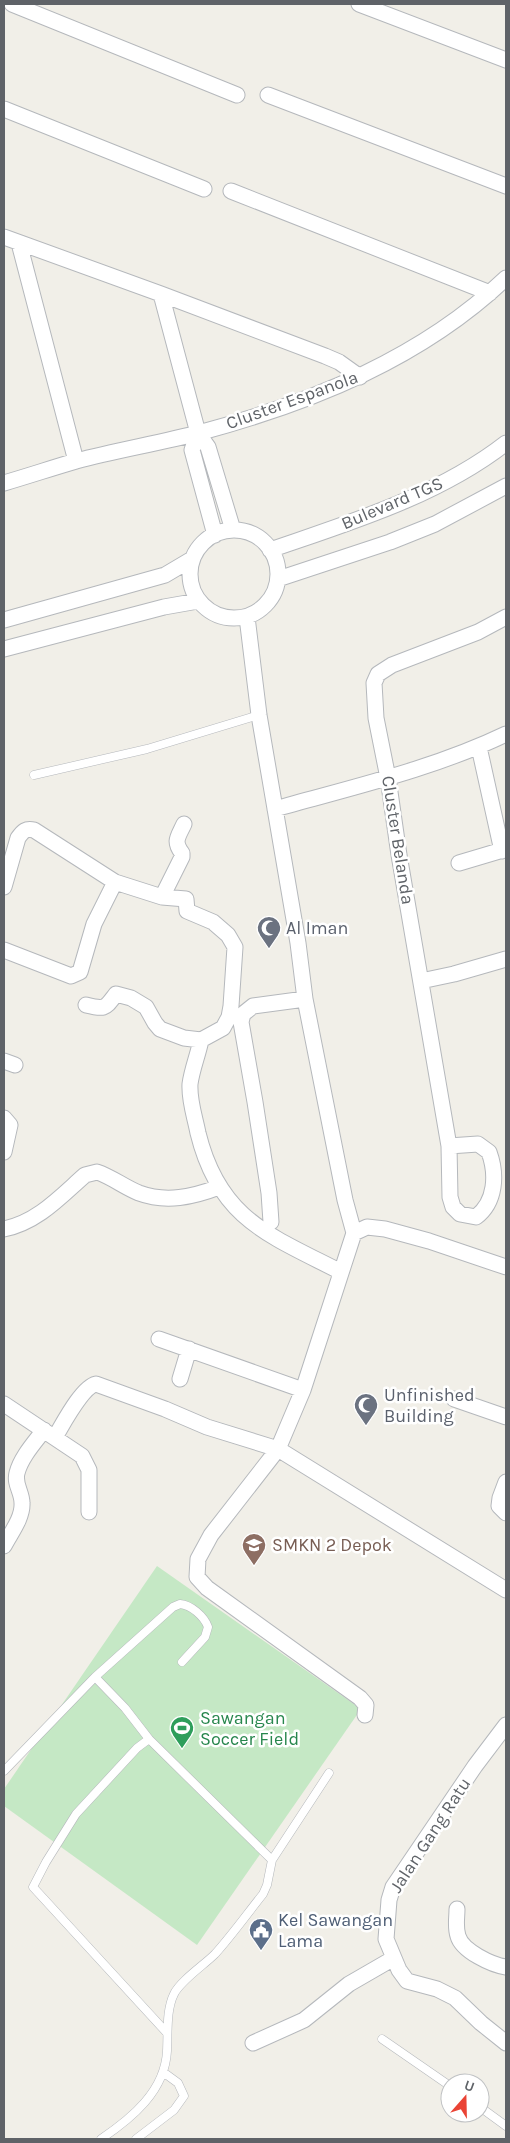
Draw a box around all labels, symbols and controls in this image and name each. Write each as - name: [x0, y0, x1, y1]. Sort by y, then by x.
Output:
- street label: Cluster Espanola: [223, 366, 361, 434]
- street label: Bulevard TGS: [338, 472, 446, 534]
- street label: Cluster Belanda: [377, 774, 419, 906]
- mosque icon: Al Iman: [256, 915, 282, 949]
- place label: Al Iman: [286, 917, 348, 939]
- place label: Unfinished Building: [384, 1384, 475, 1427]
- mosque icon: Unfinished Building: [353, 1392, 379, 1426]
- school or university icon: SMKN 2 Depok: [241, 1532, 267, 1566]
- place label: SMKN 2 Depok: [272, 1534, 392, 1556]
- place label: Sawangan Soccer Field: [200, 1707, 299, 1750]
- sports icon: Sawangan Soccer Field: [169, 1715, 195, 1749]
- street label: Jalan Gang Ratu: [385, 1773, 475, 1897]
- place label: Kel Sawangan Lama: [278, 1909, 393, 1952]
- public building icon: Kel Sawangan Lama: [248, 1917, 274, 1951]
- north arrow: [440, 2073, 490, 2123]
- text: U: [462, 2077, 477, 2096]

